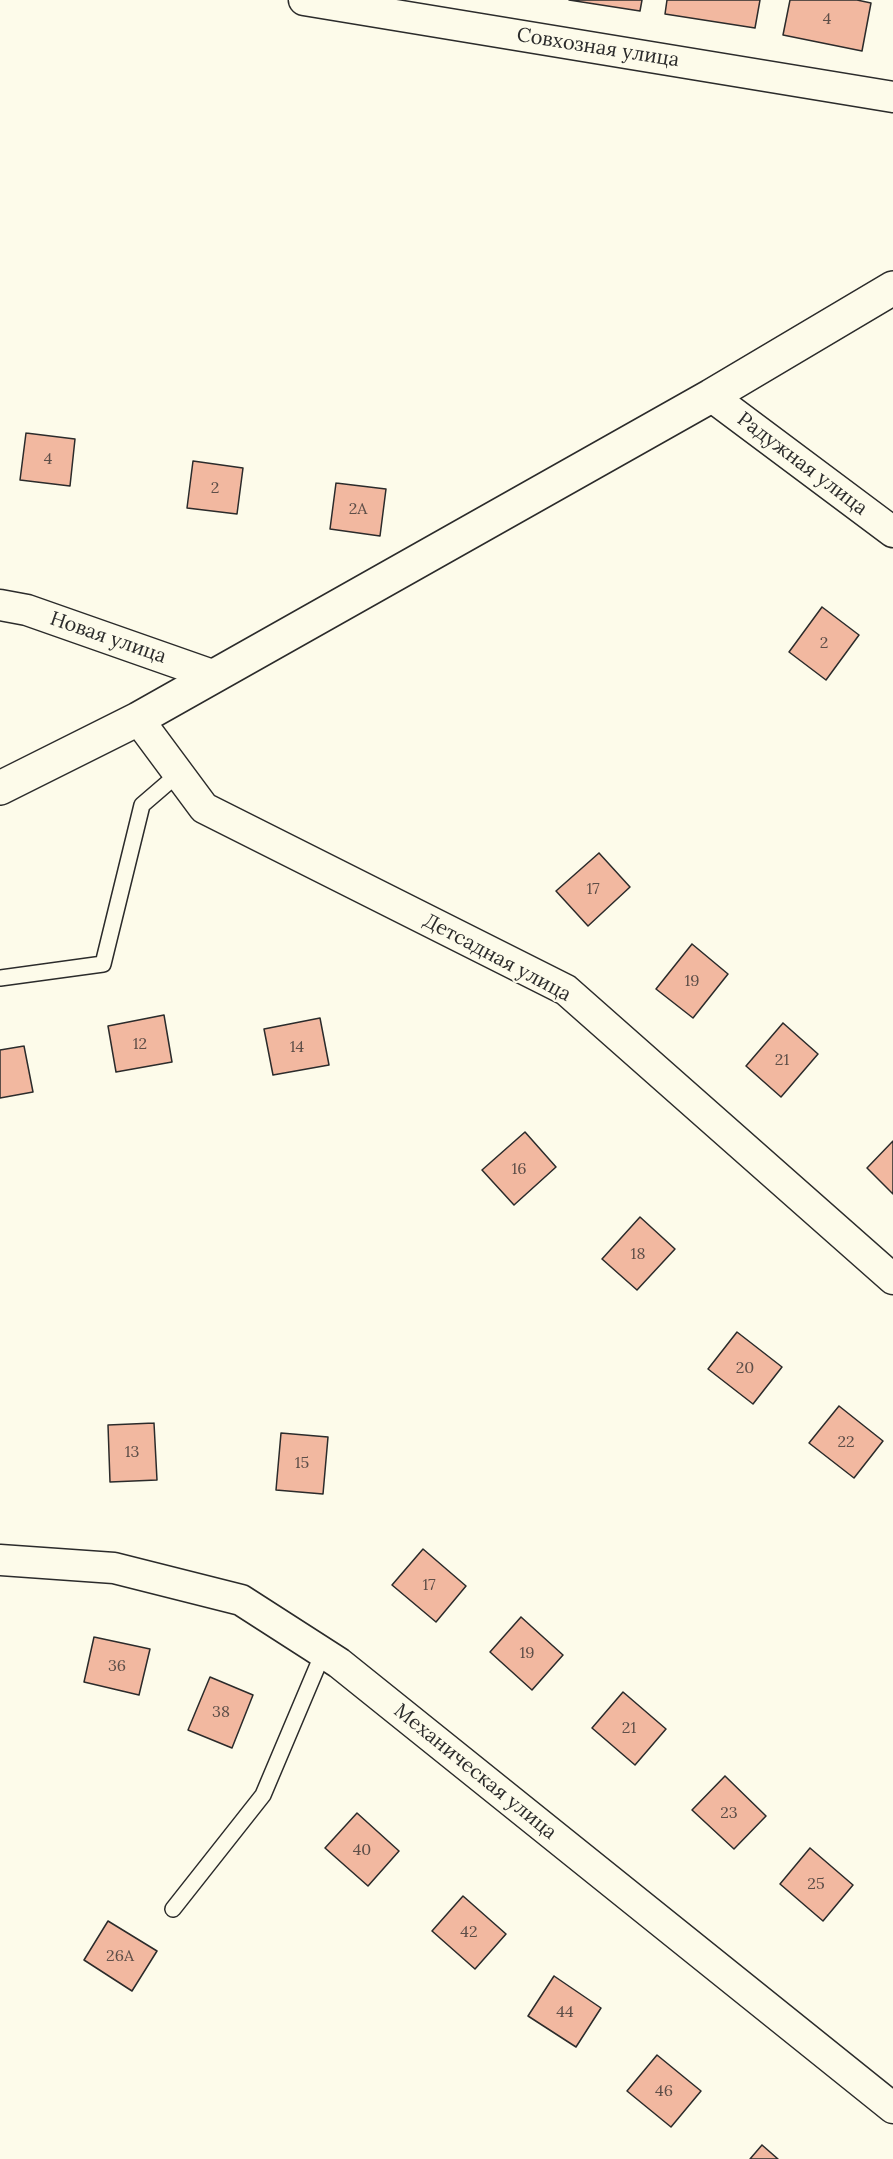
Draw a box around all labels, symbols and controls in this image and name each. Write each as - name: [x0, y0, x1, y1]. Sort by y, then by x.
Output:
- house number: 4: [823, 9, 831, 29]
- street label: Совхозная улица: [515, 23, 681, 73]
- street label: Радужная улица: [732, 407, 872, 521]
- house number: 4: [44, 449, 52, 469]
- house number: 2: [211, 478, 219, 498]
- house number: 2А: [349, 499, 367, 519]
- street label: Новая улица: [47, 607, 169, 669]
- house number: 2: [820, 633, 828, 653]
- house number: 17: [586, 879, 600, 899]
- street label: Детсадная улица: [419, 909, 575, 1007]
- house number: 19: [684, 971, 700, 991]
- house number: 12: [133, 1034, 147, 1054]
- house number: 14: [290, 1037, 304, 1057]
- house number: 21: [775, 1050, 789, 1070]
- house number: 16: [511, 1159, 527, 1179]
- house number: 18: [631, 1244, 645, 1264]
- house number: 20: [736, 1358, 754, 1378]
- house number: 22: [837, 1432, 855, 1452]
- house number: 13: [125, 1442, 139, 1462]
- house number: 15: [295, 1453, 309, 1473]
- house number: 17: [422, 1575, 436, 1595]
- house number: 19: [519, 1643, 535, 1663]
- house number: 36: [108, 1656, 126, 1676]
- street label: Механическая улица: [389, 1699, 561, 1845]
- house number: 38: [212, 1702, 230, 1722]
- house number: 21: [622, 1718, 636, 1738]
- house number: 23: [720, 1803, 738, 1823]
- house number: 40: [353, 1840, 371, 1860]
- house number: 25: [807, 1874, 825, 1894]
- house number: 42: [460, 1922, 478, 1942]
- house number: 26А: [106, 1946, 134, 1966]
- house number: 44: [556, 2002, 574, 2022]
- house number: 46: [655, 2081, 673, 2101]

